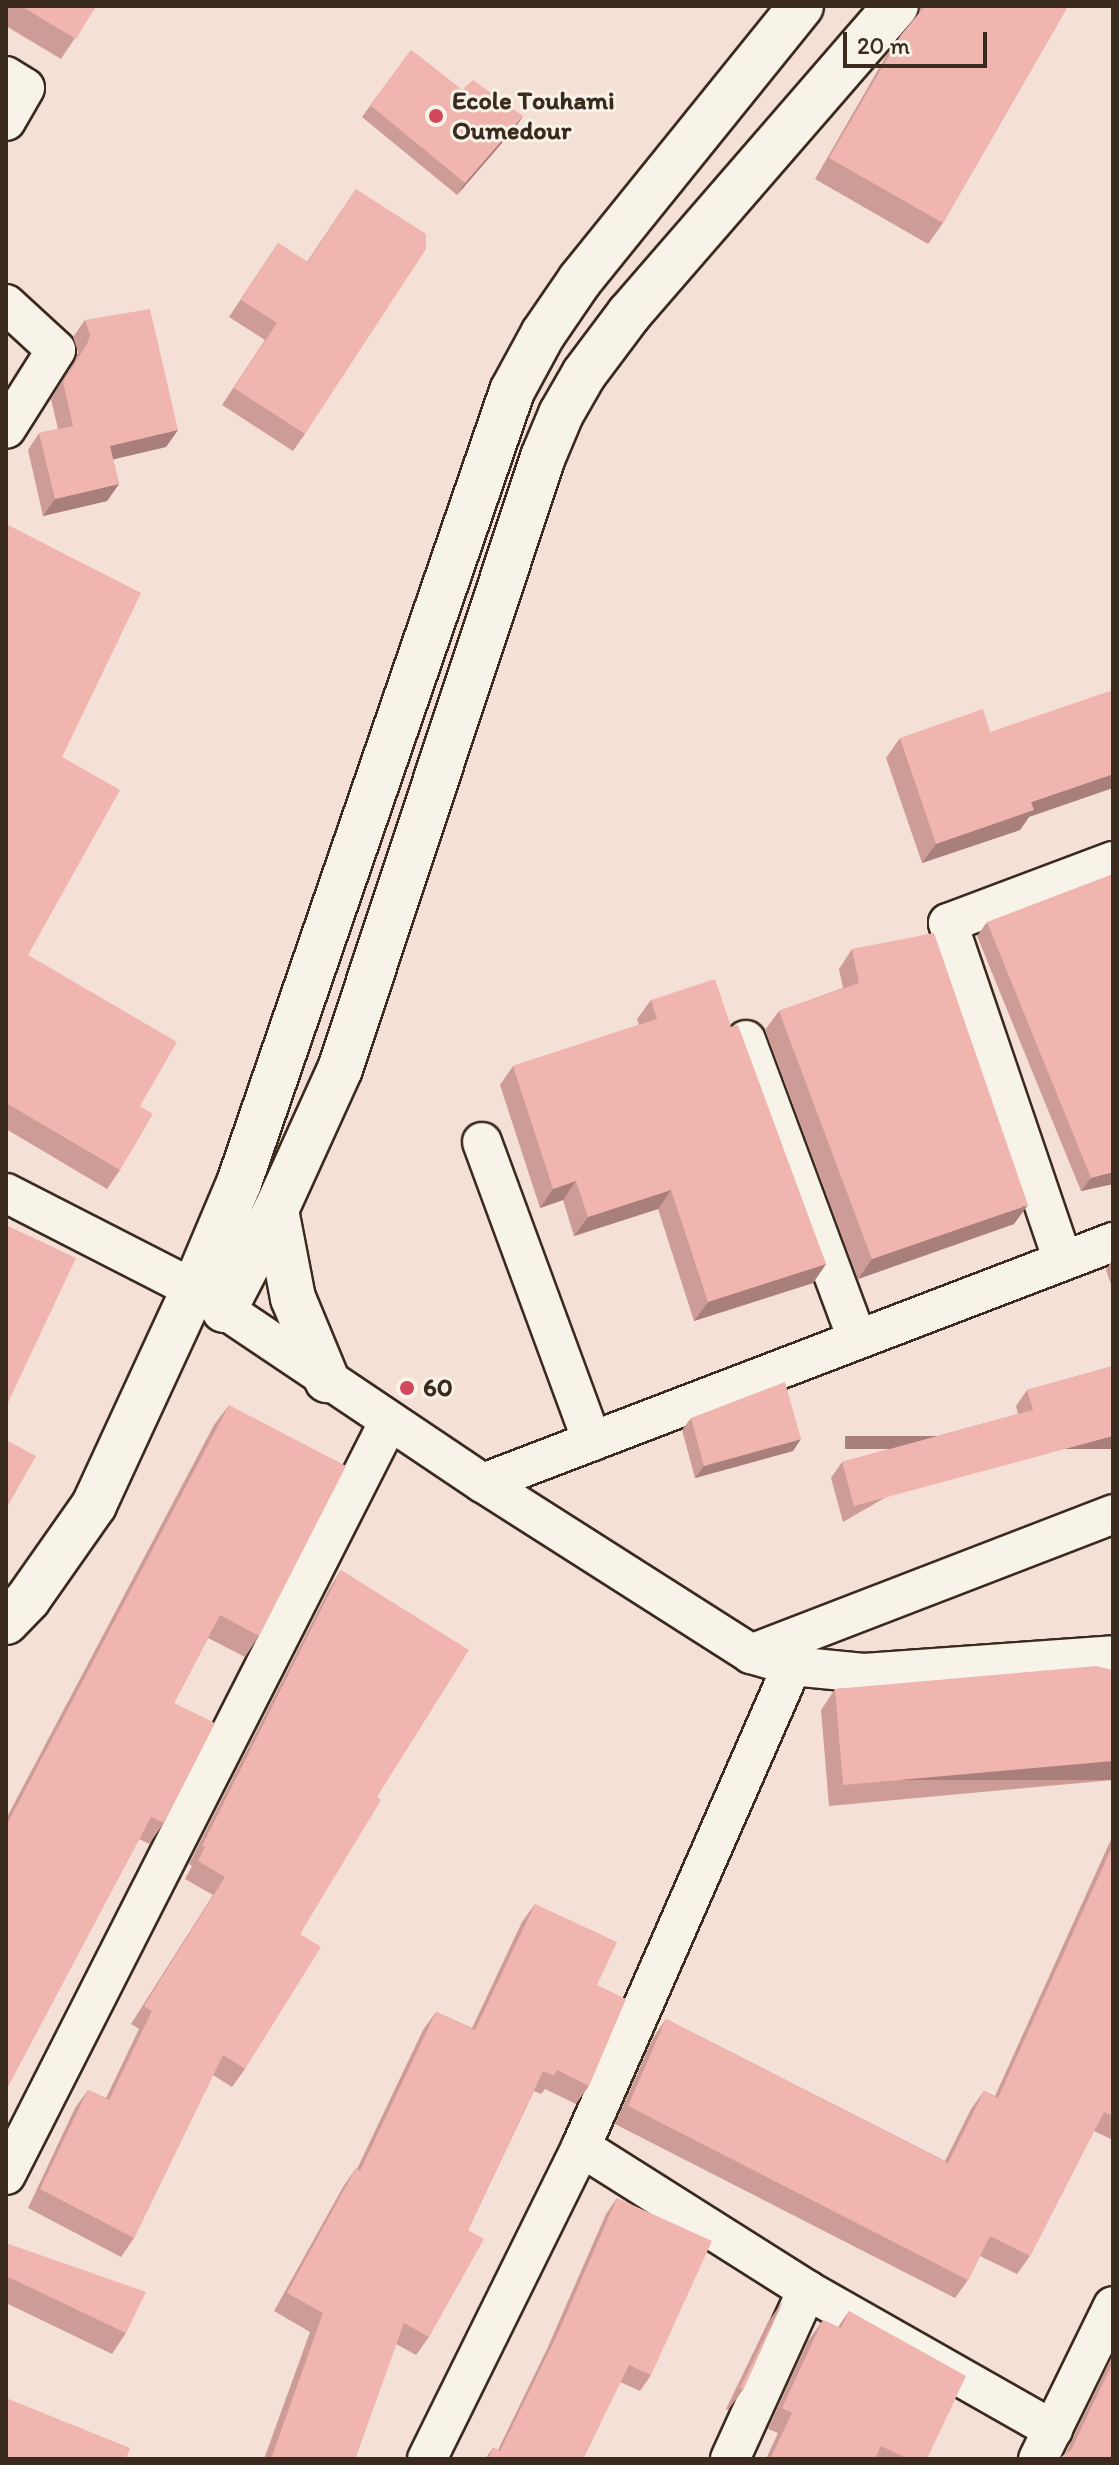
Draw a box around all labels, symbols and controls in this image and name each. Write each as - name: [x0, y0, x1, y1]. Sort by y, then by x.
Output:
- scale bar: [847, 16, 991, 66]
- text: 20 m: [857, 31, 910, 60]
- place label: Ecole Touhami Oumedour: [452, 85, 612, 146]
- marker: Ecole Touhami Oumedour: [427, 107, 445, 125]
- place label: 60: [423, 1372, 453, 1404]
- marker: 60: [398, 1379, 416, 1397]

